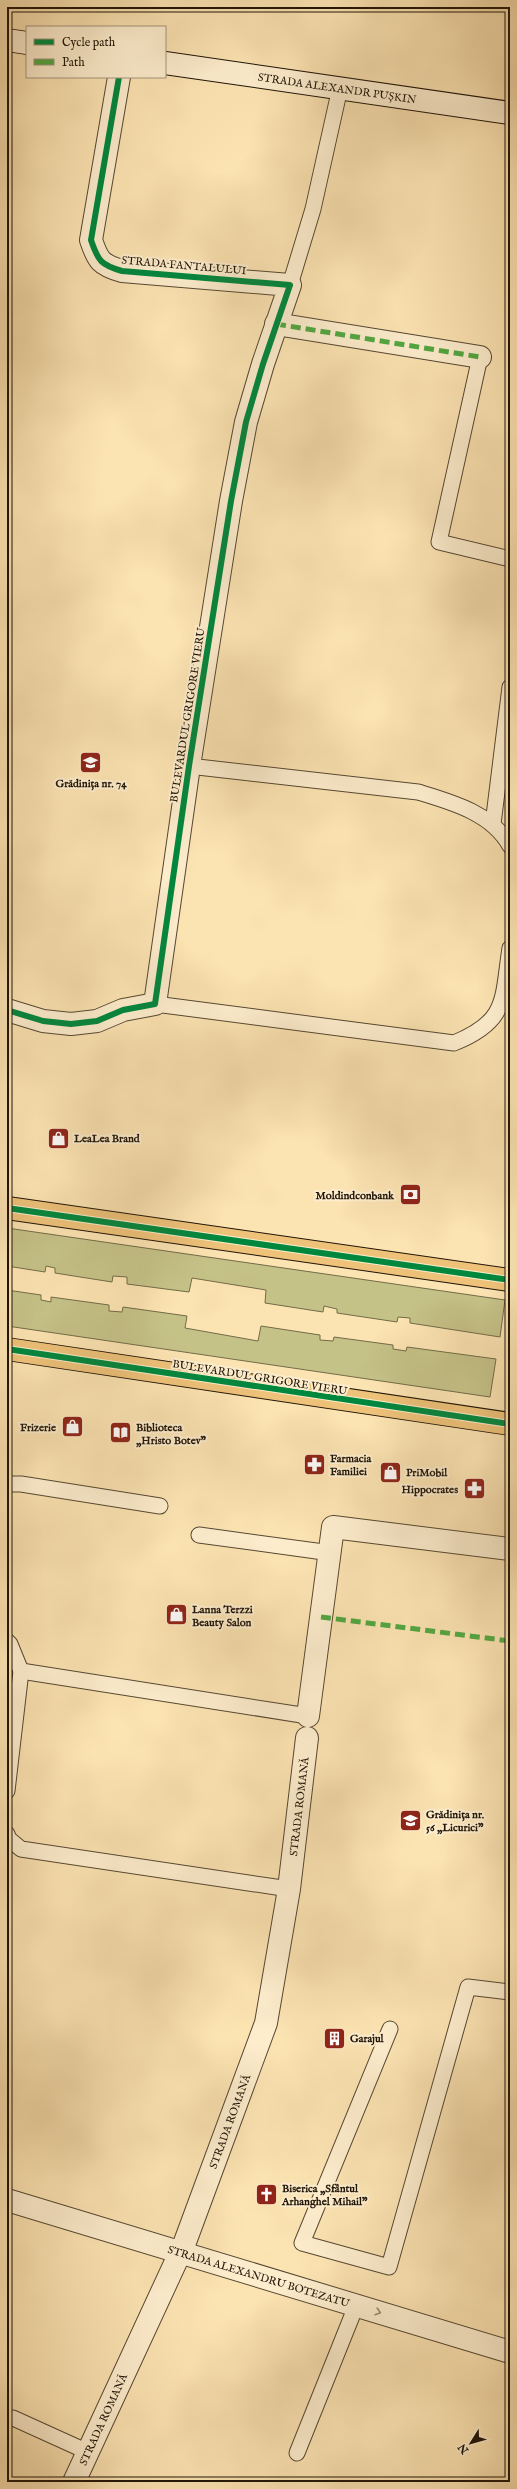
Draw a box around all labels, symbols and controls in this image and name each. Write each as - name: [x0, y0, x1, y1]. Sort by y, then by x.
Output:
- legend: [26, 26, 166, 78]
- text: Cycle path: [62, 35, 116, 51]
- text: Path: [62, 55, 85, 70]
- street label: STRADA ALEXANDR PUȘKIN: [257, 71, 418, 107]
- street label: STRADA FANTALULUI: [121, 254, 247, 278]
- street label: BULEVARDUL GRIGORE VIERU: [167, 626, 209, 804]
- school or university icon: Grădinița nr. 74: [78, 750, 104, 776]
- place label: Grădinița nr. 74: [55, 777, 127, 791]
- shop icon: LeaLea Brand: [45, 1125, 71, 1151]
- place label: LeaLea Brand: [73, 1132, 141, 1146]
- bank icon: Moldindconbank: [397, 1182, 423, 1208]
- place label: Moldindconbank: [316, 1189, 395, 1203]
- street label: BULEVARDUL GRIGORE VIERU: [171, 1357, 349, 1399]
- shop icon: Frizerie: [59, 1414, 85, 1440]
- library icon: Biblioteca „Hristo Botev”: [108, 1420, 134, 1446]
- place label: Frizerie: [20, 1421, 56, 1435]
- place label: Biblioteca „Hristo Botev”: [136, 1421, 207, 1448]
- pharmacy icon: Farmacia Familiei: [302, 1451, 328, 1477]
- place label: Farmacia Familiei: [330, 1452, 372, 1479]
- shop icon: PriMobil: [377, 1459, 403, 1485]
- place label: PriMobil: [406, 1466, 448, 1480]
- pharmacy icon: Hippocrates: [461, 1476, 487, 1502]
- place label: Hippocrates: [402, 1483, 458, 1497]
- shop icon: Lanna Terzzi Beauty Salon: [164, 1602, 190, 1628]
- place label: Lanna Terzzi Beauty Salon: [191, 1603, 253, 1630]
- street label: STRADA ROMANĂ: [287, 1756, 313, 1857]
- school or university icon: Grădinița nr. 56 „Licurici”: [397, 1807, 423, 1833]
- place label: Grădinița nr. 56 „Licurici”: [426, 1808, 485, 1835]
- building icon: Garajul: [321, 2025, 347, 2051]
- place label: Garajul: [350, 2032, 385, 2046]
- street label: STRADA ROMANĂ: [207, 2072, 255, 2171]
- church icon: Biserica „Sfântul Arhanghel Mihail”: [253, 2181, 279, 2207]
- place label: Biserica „Sfântul Arhanghel Mihail”: [281, 2182, 368, 2209]
- street label: STRADA ALEXANDRU BOTEZATU: [166, 2243, 352, 2311]
- one-way arrow: [374, 2307, 381, 2316]
- street label: STRADA ROMANĂ: [77, 2371, 131, 2468]
- north arrow: [451, 2423, 491, 2463]
- text: N: [455, 2440, 473, 2457]

